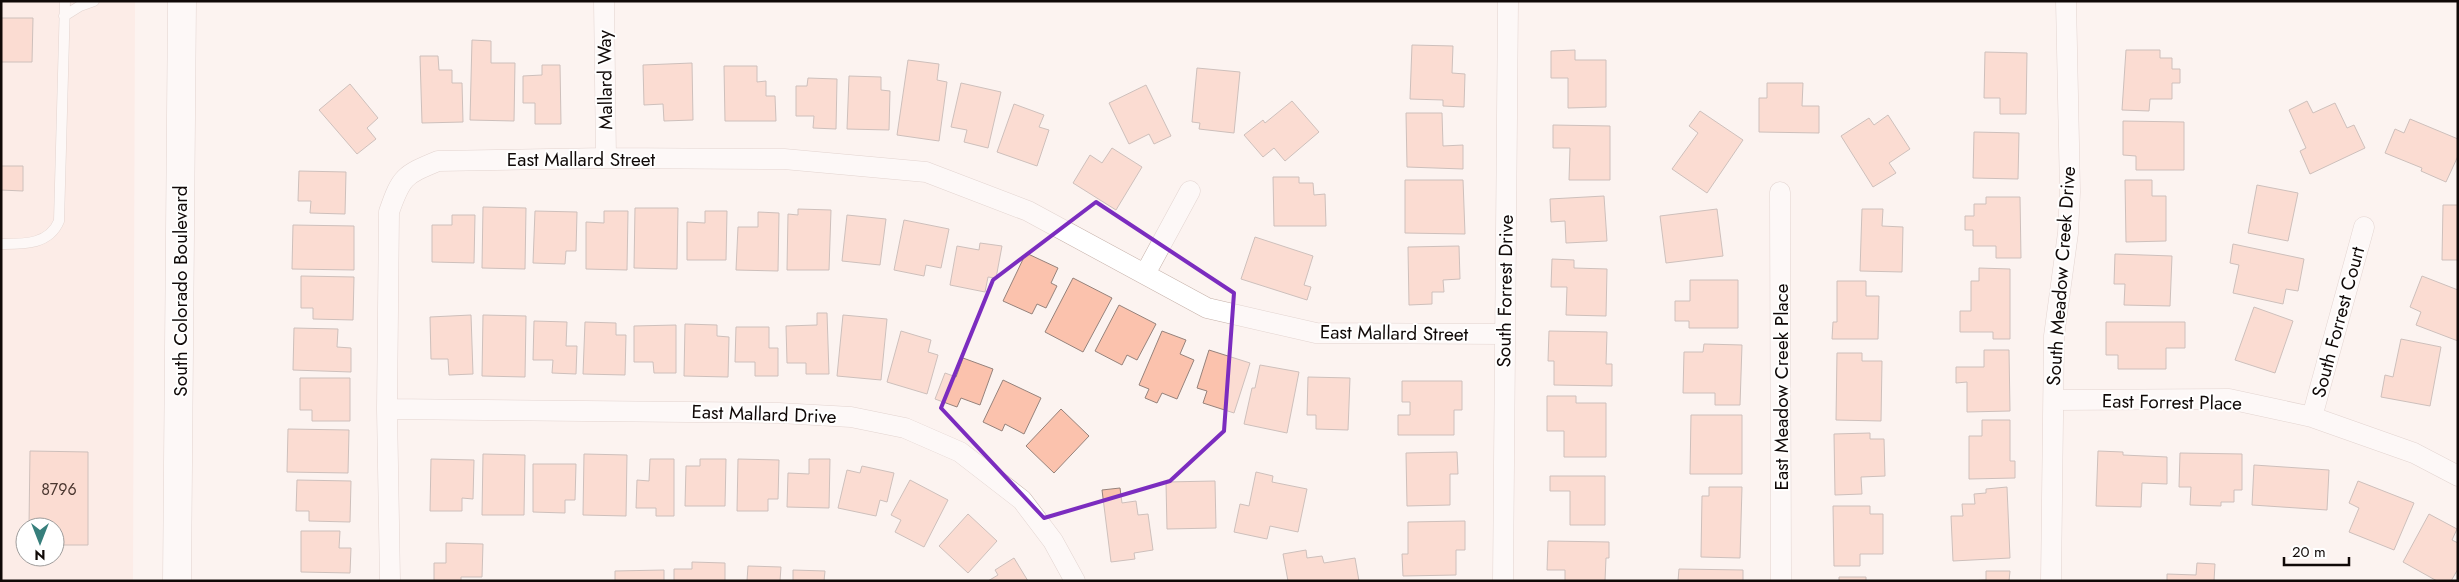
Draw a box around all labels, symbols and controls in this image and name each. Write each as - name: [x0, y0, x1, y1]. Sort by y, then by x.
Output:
- street label: Mallard Way: [591, 29, 619, 130]
- street label: East Mallard Street: [507, 146, 656, 173]
- street label: South Meadow Creek Drive: [2040, 165, 2082, 387]
- street label: South Colorado Boulevard: [167, 185, 194, 397]
- street label: South Forrest Drive: [1490, 214, 1520, 368]
- street label: South Forrest Court: [2305, 243, 2371, 400]
- street label: East Meadow Creek Place: [1768, 283, 1795, 491]
- street label: East Mallard Street: [1320, 318, 1469, 348]
- street label: East Forrest Place: [2102, 387, 2242, 417]
- street label: East Mallard Drive: [691, 398, 837, 430]
- house number: 8796: [41, 478, 77, 501]
- north arrow: [15, 517, 65, 567]
- scale bar: [2284, 534, 2349, 566]
- text: 20 m: [2292, 541, 2326, 563]
- text: N: [34, 545, 46, 565]

